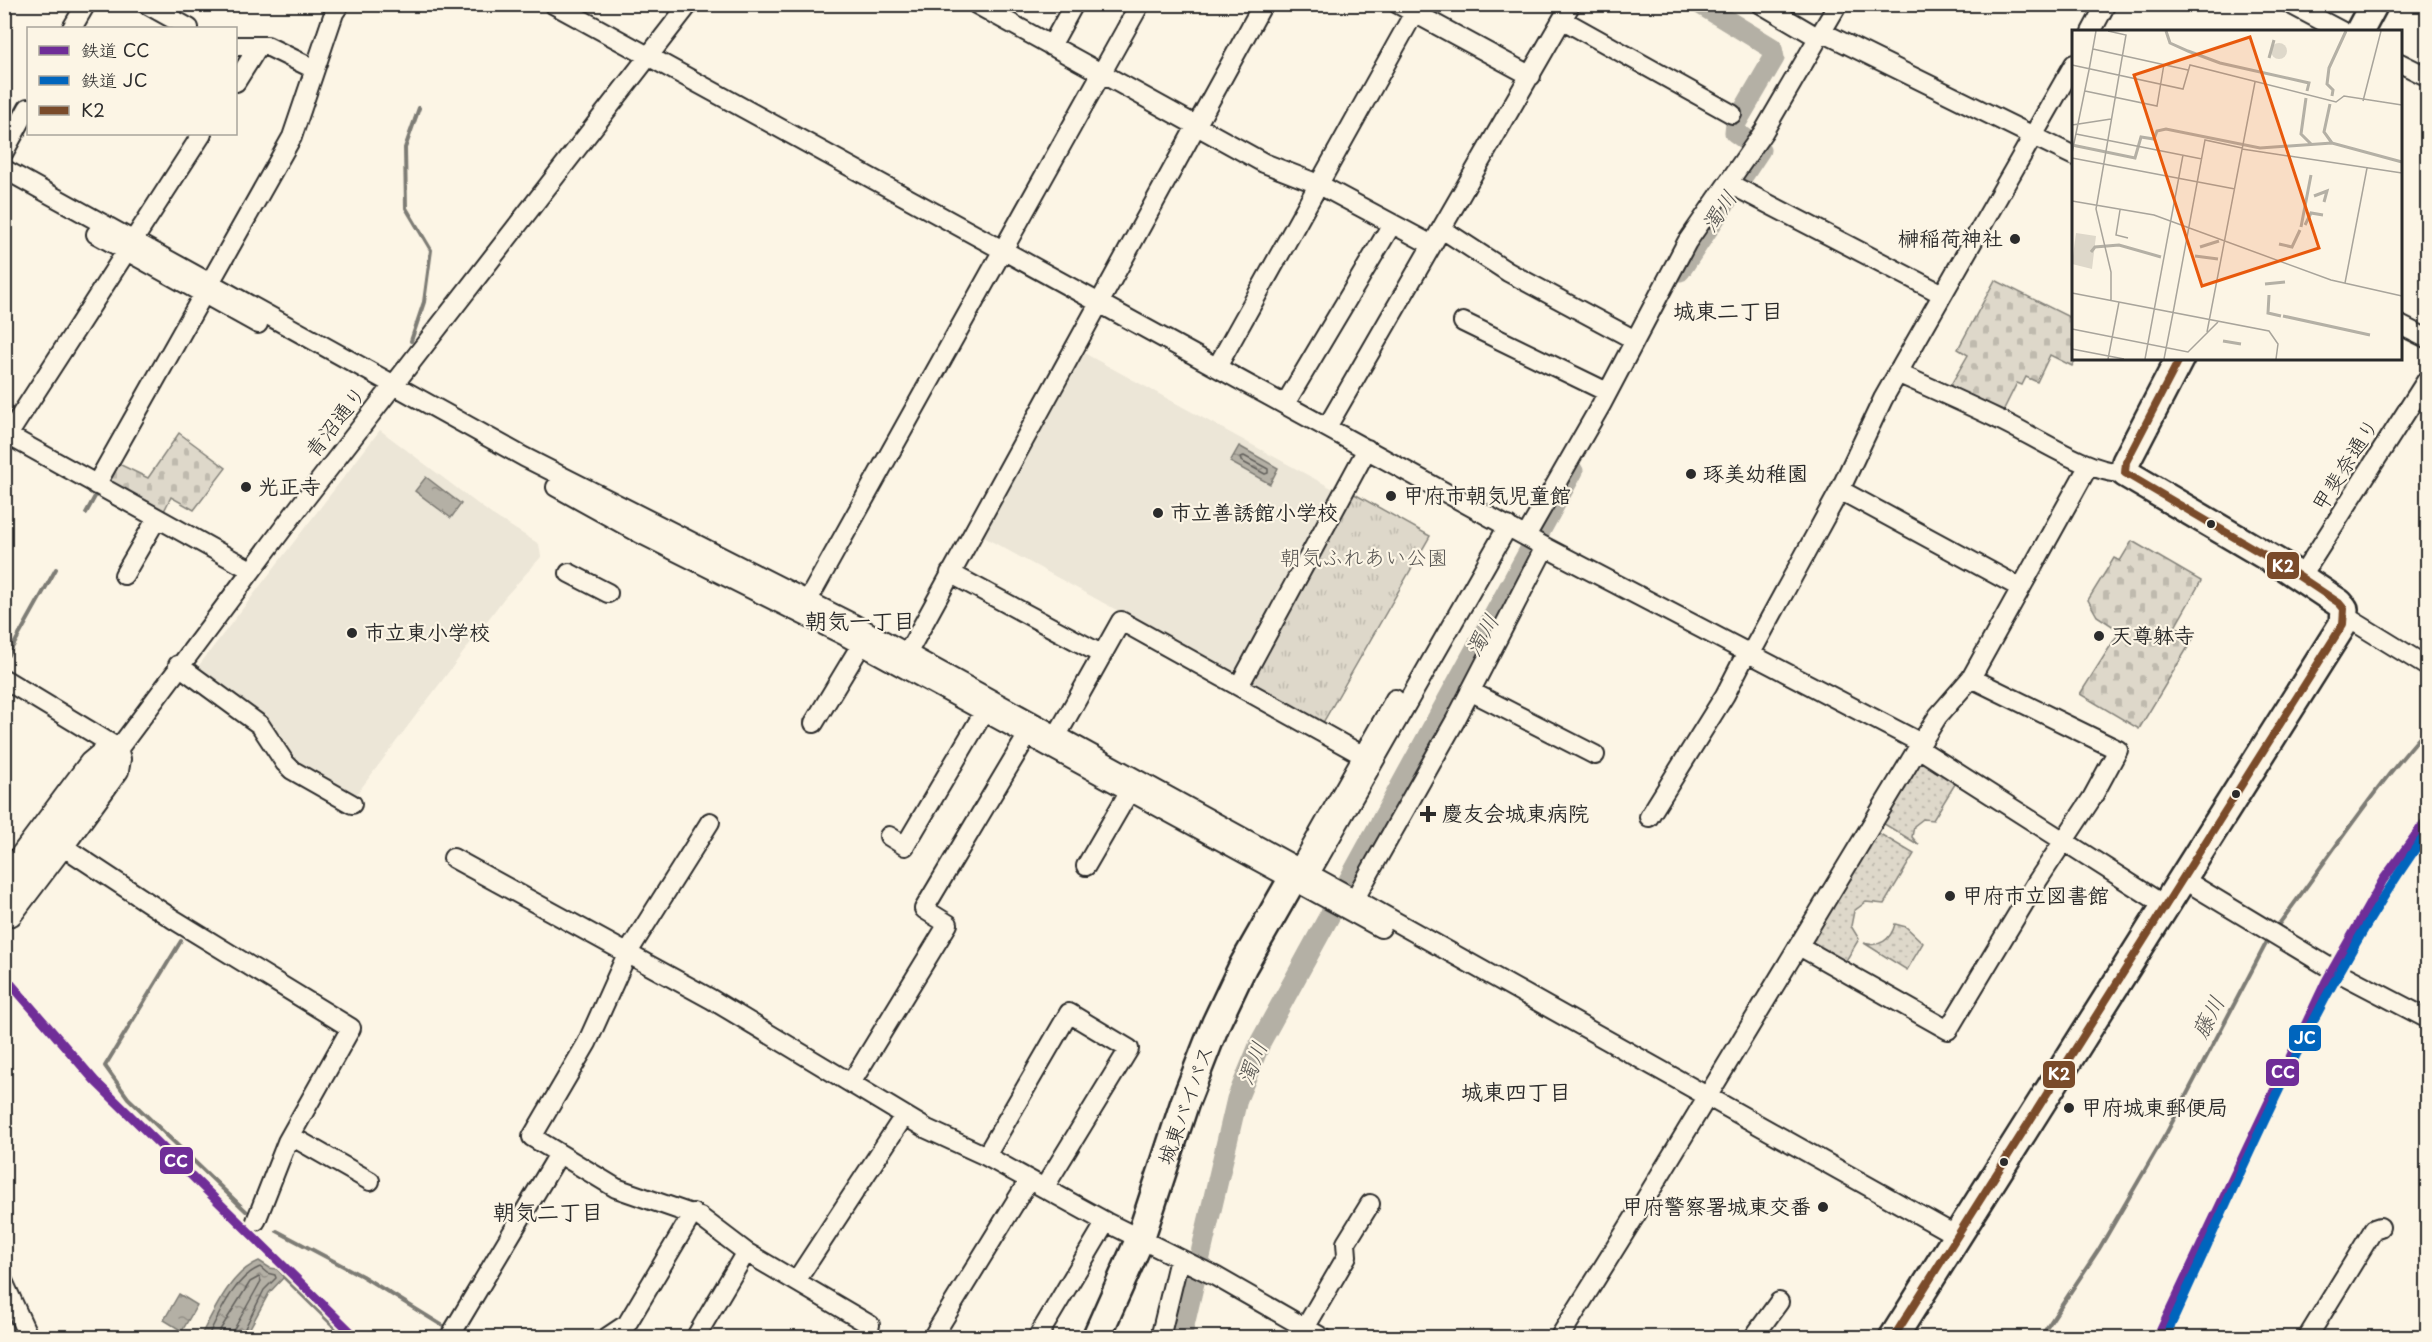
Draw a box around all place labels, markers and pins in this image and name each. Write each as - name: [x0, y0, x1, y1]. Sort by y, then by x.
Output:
- place label: 榊稲荷神社: [1898, 221, 2003, 253]
- marker: 榊稲荷神社: [2008, 232, 2022, 246]
- place label: 琢美幼稚園: [1703, 456, 1808, 488]
- marker: 琢美幼稚園: [1684, 467, 1698, 481]
- place label: 光正寺: [258, 469, 321, 501]
- place label: 甲府市朝気児童館: [1403, 478, 1571, 510]
- marker: 光正寺: [239, 480, 253, 494]
- marker: 甲府市朝気児童館: [1384, 489, 1398, 503]
- place label: 市立善誘館小学校: [1170, 495, 1338, 527]
- marker: 市立善誘館小学校: [1151, 506, 1165, 520]
- unlabelled marker: [2205, 518, 2217, 530]
- place label: 市立東小学校: [364, 615, 490, 647]
- place label: 天尊躰寺: [2111, 618, 2195, 650]
- marker: 市立東小学校: [345, 626, 359, 640]
- marker: 天尊躰寺: [2092, 629, 2106, 643]
- unlabelled marker: [2230, 788, 2242, 800]
- place label: 慶友会城東病院: [1442, 796, 1589, 828]
- marker: 慶友会城東病院: [1419, 805, 1437, 823]
- place label: 甲府市立図書館: [1962, 878, 2109, 910]
- marker: 甲府市立図書館: [1943, 889, 1957, 903]
- place label: 甲府城東郵便局: [2081, 1090, 2228, 1122]
- marker: 甲府城東郵便局: [2062, 1101, 2076, 1115]
- unlabelled marker: [1998, 1156, 2010, 1168]
- place label: 甲府警察署城東交番: [1622, 1189, 1811, 1221]
- marker: 甲府警察署城東交番: [1816, 1200, 1830, 1214]

